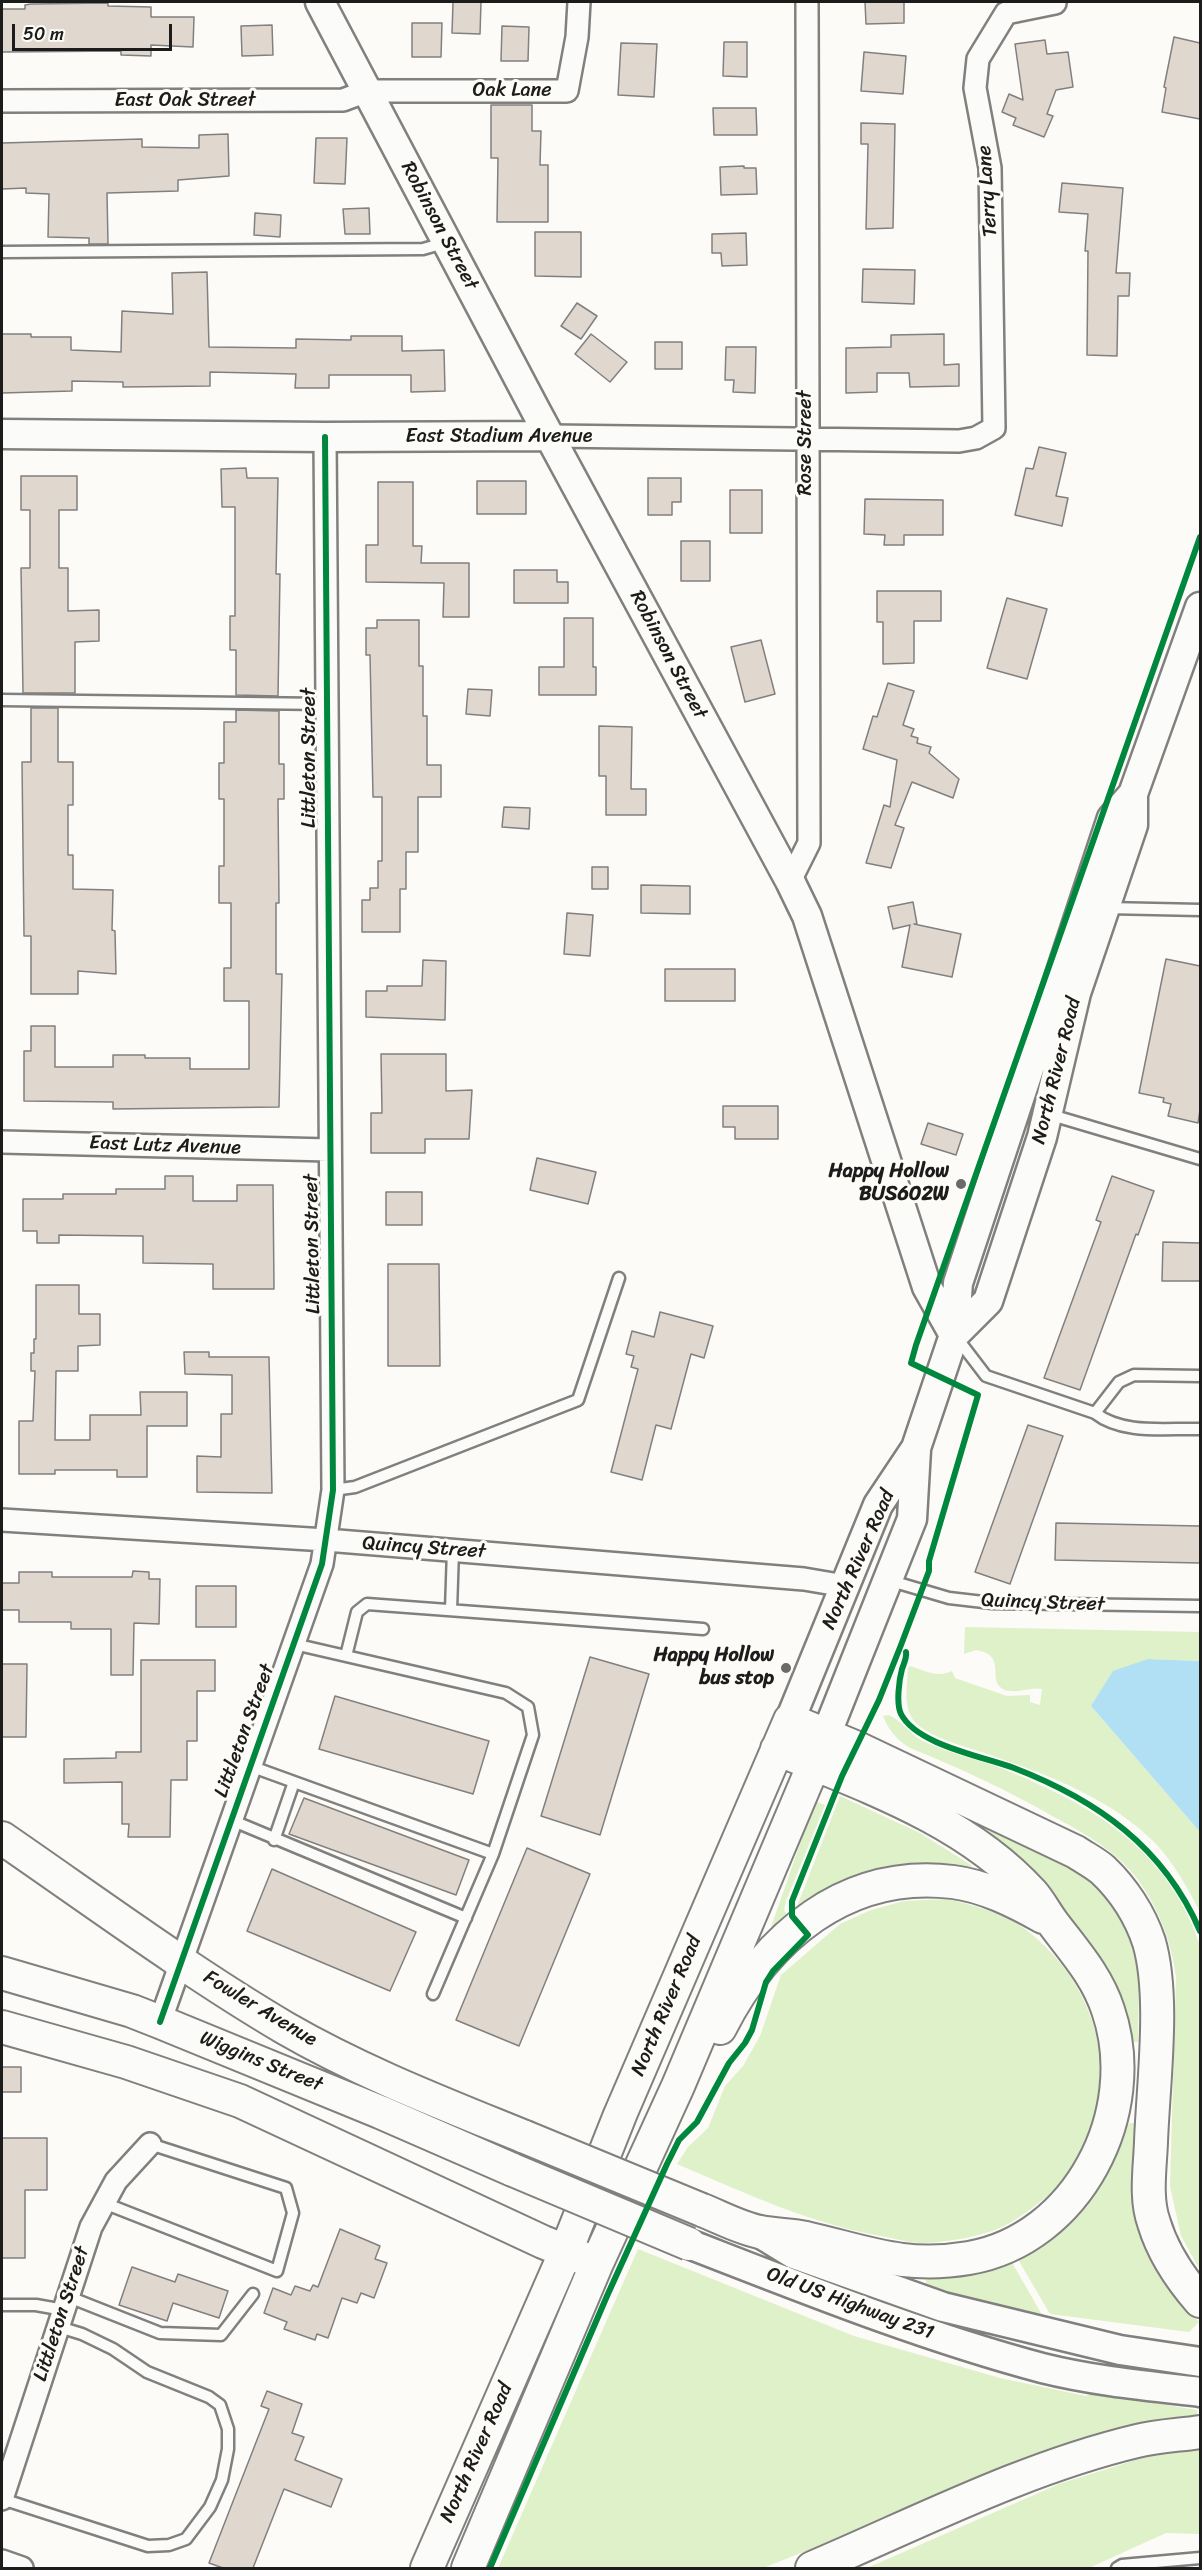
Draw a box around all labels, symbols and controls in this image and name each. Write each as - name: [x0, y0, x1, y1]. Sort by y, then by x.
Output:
- scale bar: [15, 12, 176, 50]
- text: 50 m: [23, 18, 64, 50]
- street label: Oak Lane: [472, 79, 552, 103]
- street label: East Oak Street: [114, 89, 256, 113]
- street label: Terry Lane: [973, 144, 1003, 238]
- street label: Robinson Street: [395, 158, 483, 294]
- street label: Rose Street: [794, 390, 818, 496]
- street label: East Stadium Avenue: [406, 425, 592, 449]
- street label: Robinson Street: [624, 587, 712, 723]
- street label: Littleton Street: [298, 688, 322, 828]
- street label: North River Road: [1027, 995, 1087, 1147]
- street label: East Lutz Avenue: [89, 1131, 241, 1161]
- place label: Happy Hollow BUS602W: [829, 1160, 949, 1207]
- street label: Littleton Street: [300, 1174, 326, 1314]
- marker: Happy Hollow BUS602W: [954, 1177, 968, 1191]
- street label: North River Road: [817, 1487, 901, 1633]
- street label: Quincy Street: [362, 1532, 486, 1564]
- street label: Quincy Street: [981, 1589, 1105, 1617]
- place label: Happy Hollow bus stop: [654, 1644, 774, 1691]
- street label: Littleton Street: [210, 1661, 280, 1801]
- marker: Happy Hollow bus stop: [779, 1661, 793, 1675]
- street label: North River Road: [627, 1932, 707, 2080]
- street label: Fowler Avenue: [199, 1966, 321, 2052]
- street label: Wiggins Street: [196, 2027, 326, 2097]
- street label: Littleton Street: [29, 2244, 95, 2384]
- street label: Old US Highway 231: [763, 2263, 937, 2345]
- street label: North River Road: [435, 2380, 519, 2526]

